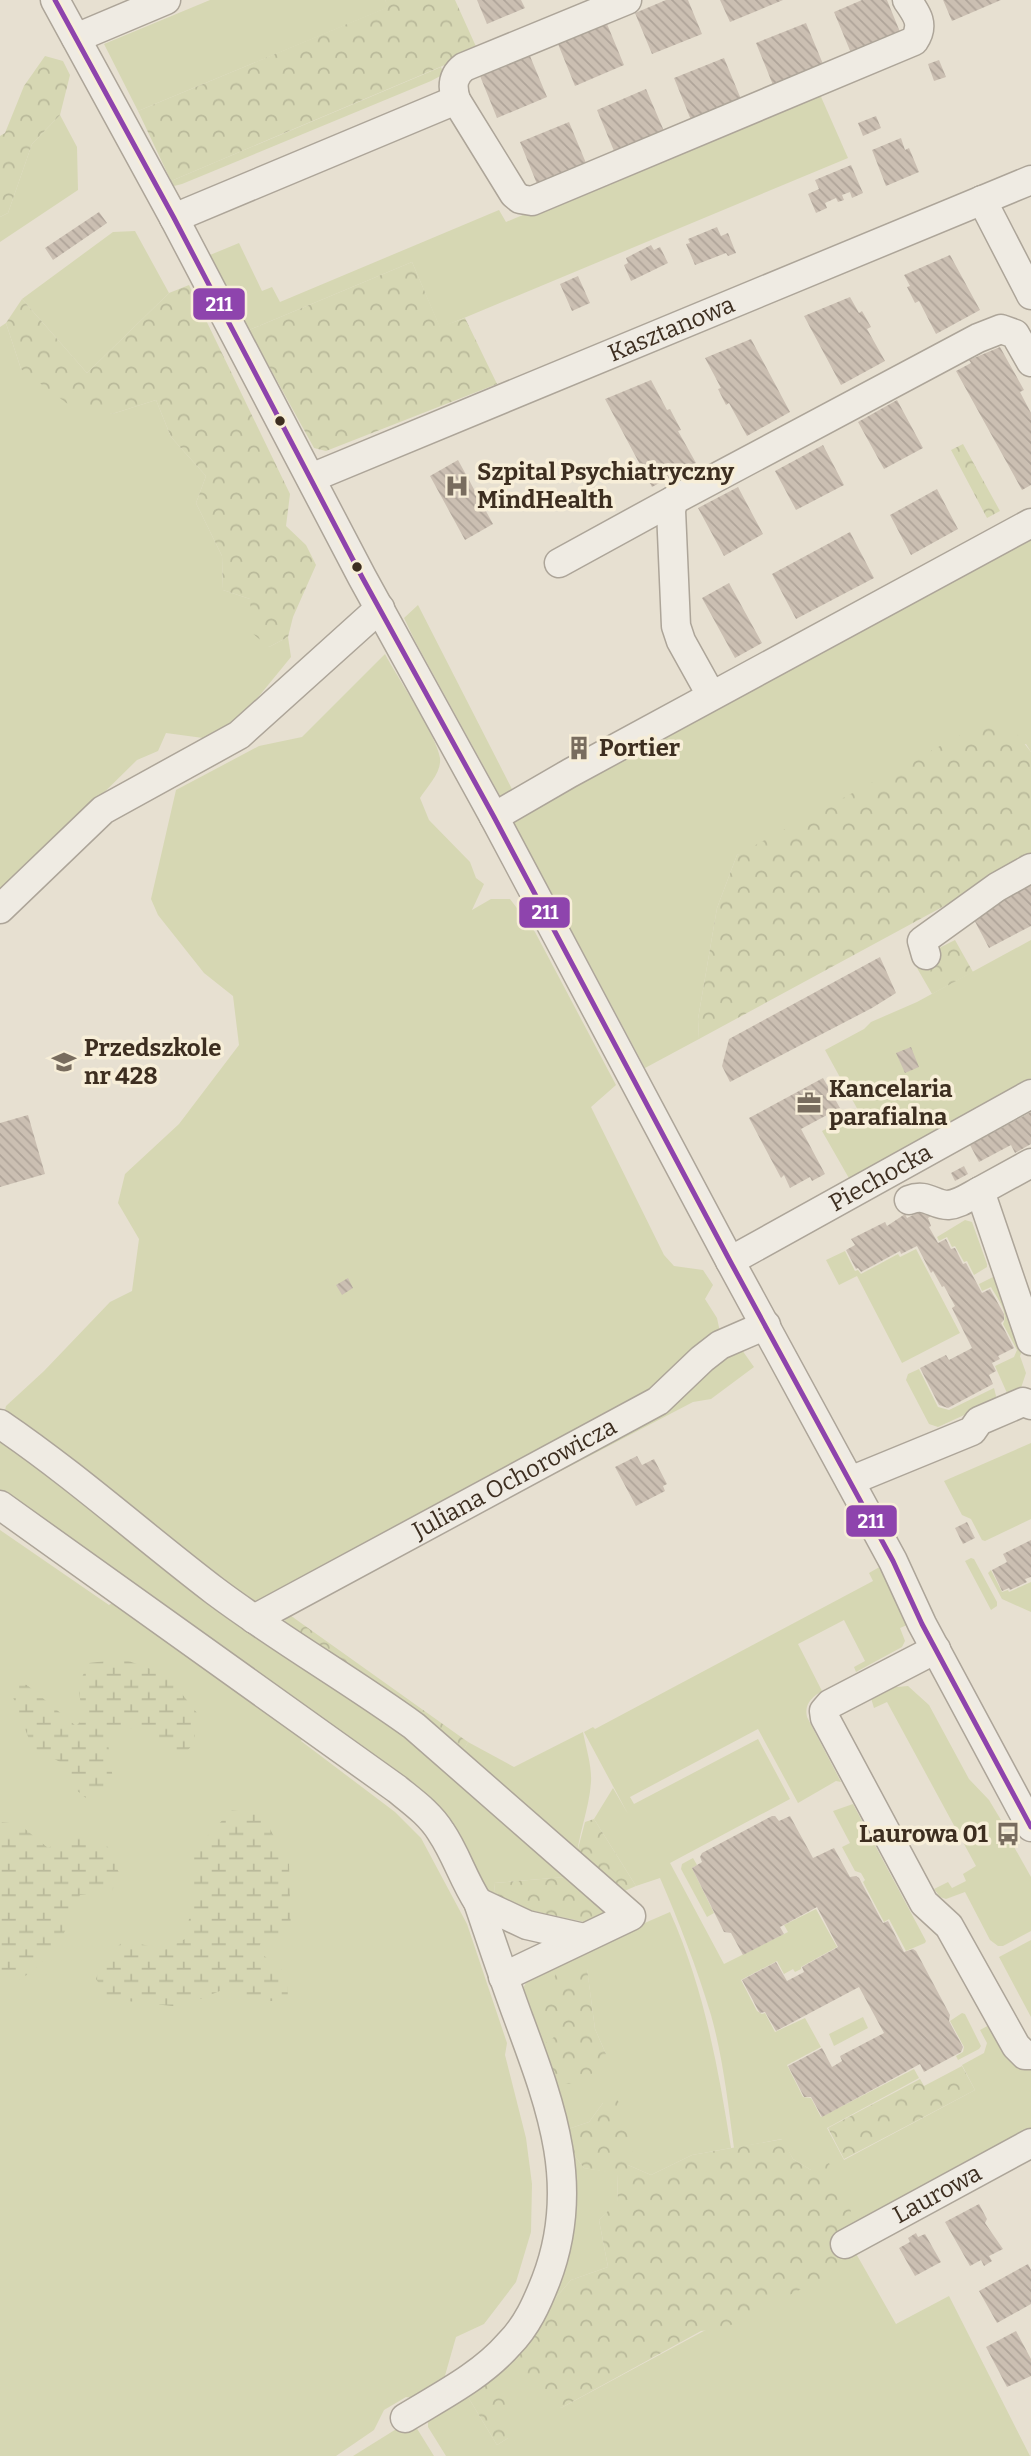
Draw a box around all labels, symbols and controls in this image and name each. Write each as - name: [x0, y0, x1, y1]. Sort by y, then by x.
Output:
- line badge: 211: [192, 287, 246, 321]
- street label: Kasztanowa: [604, 290, 739, 367]
- text: 211: [205, 293, 233, 316]
- unlabelled marker: [273, 414, 287, 428]
- place label: Szpital Psychiatryczny MindHealth: [477, 458, 735, 514]
- hospital icon: Szpital Psychiatryczny MindHealth: [443, 472, 471, 500]
- unlabelled marker: [350, 560, 364, 574]
- building icon: Portier: [565, 734, 593, 762]
- place label: Portier: [599, 734, 680, 762]
- line badge: 211: [518, 896, 571, 929]
- text: 211: [531, 901, 559, 924]
- place label: Przedszkole nr 428: [84, 1034, 221, 1090]
- school or university icon: Przedszkole nr 428: [50, 1048, 78, 1076]
- place label: Kancelaria parafialna: [829, 1075, 953, 1131]
- office icon: Kancelaria parafialna: [795, 1089, 823, 1117]
- street label: Piechocka: [824, 1138, 937, 1217]
- street label: Juliana Ochorowicza: [407, 1412, 621, 1545]
- line badge: 211: [845, 1504, 898, 1538]
- text: 211: [857, 1510, 885, 1533]
- place label: Laurowa 01: [859, 1820, 989, 1848]
- bus stop icon: Laurowa 01: [994, 1820, 1022, 1848]
- street label: Laurowa: [888, 2159, 986, 2229]

